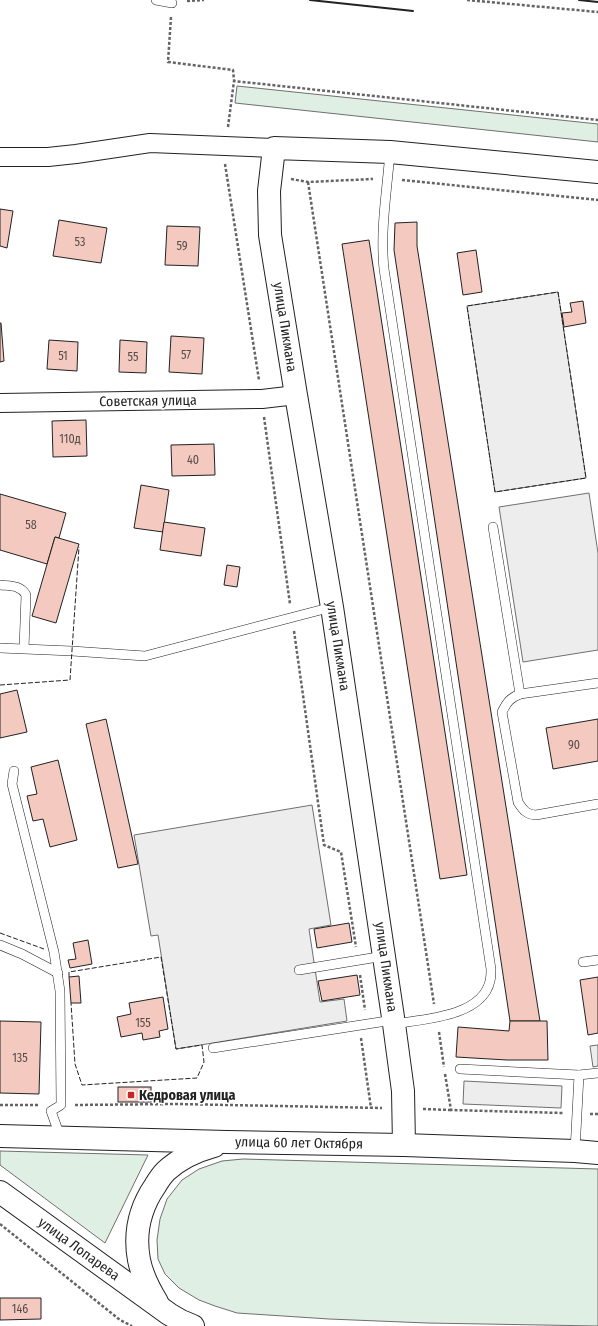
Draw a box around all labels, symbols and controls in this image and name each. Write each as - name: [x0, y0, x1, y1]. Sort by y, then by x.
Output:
- house number: 53: [75, 235, 85, 249]
- house number: 59: [176, 239, 188, 253]
- street label: улица Пикмана: [270, 281, 301, 373]
- house number: 57: [181, 348, 191, 362]
- house number: 51: [58, 349, 68, 363]
- house number: 55: [128, 350, 139, 364]
- street label: Советская улица: [99, 392, 197, 410]
- house number: 110д: [59, 432, 81, 446]
- house number: 40: [187, 453, 199, 467]
- house number: 58: [25, 518, 37, 532]
- street label: улица Пикмана: [323, 600, 354, 692]
- house number: 90: [568, 738, 580, 752]
- street label: улица Пикмана: [371, 921, 401, 1013]
- house number: 155: [135, 1016, 151, 1030]
- house number: 135: [12, 1051, 28, 1065]
- place label: Кедровая улица: [139, 1087, 235, 1104]
- marker: Кедровая улица: [126, 1090, 136, 1100]
- street label: улица 60 лет Октября: [235, 1133, 363, 1153]
- street label: улица Лопарева: [35, 1214, 123, 1284]
- house number: 146: [12, 1302, 28, 1316]

